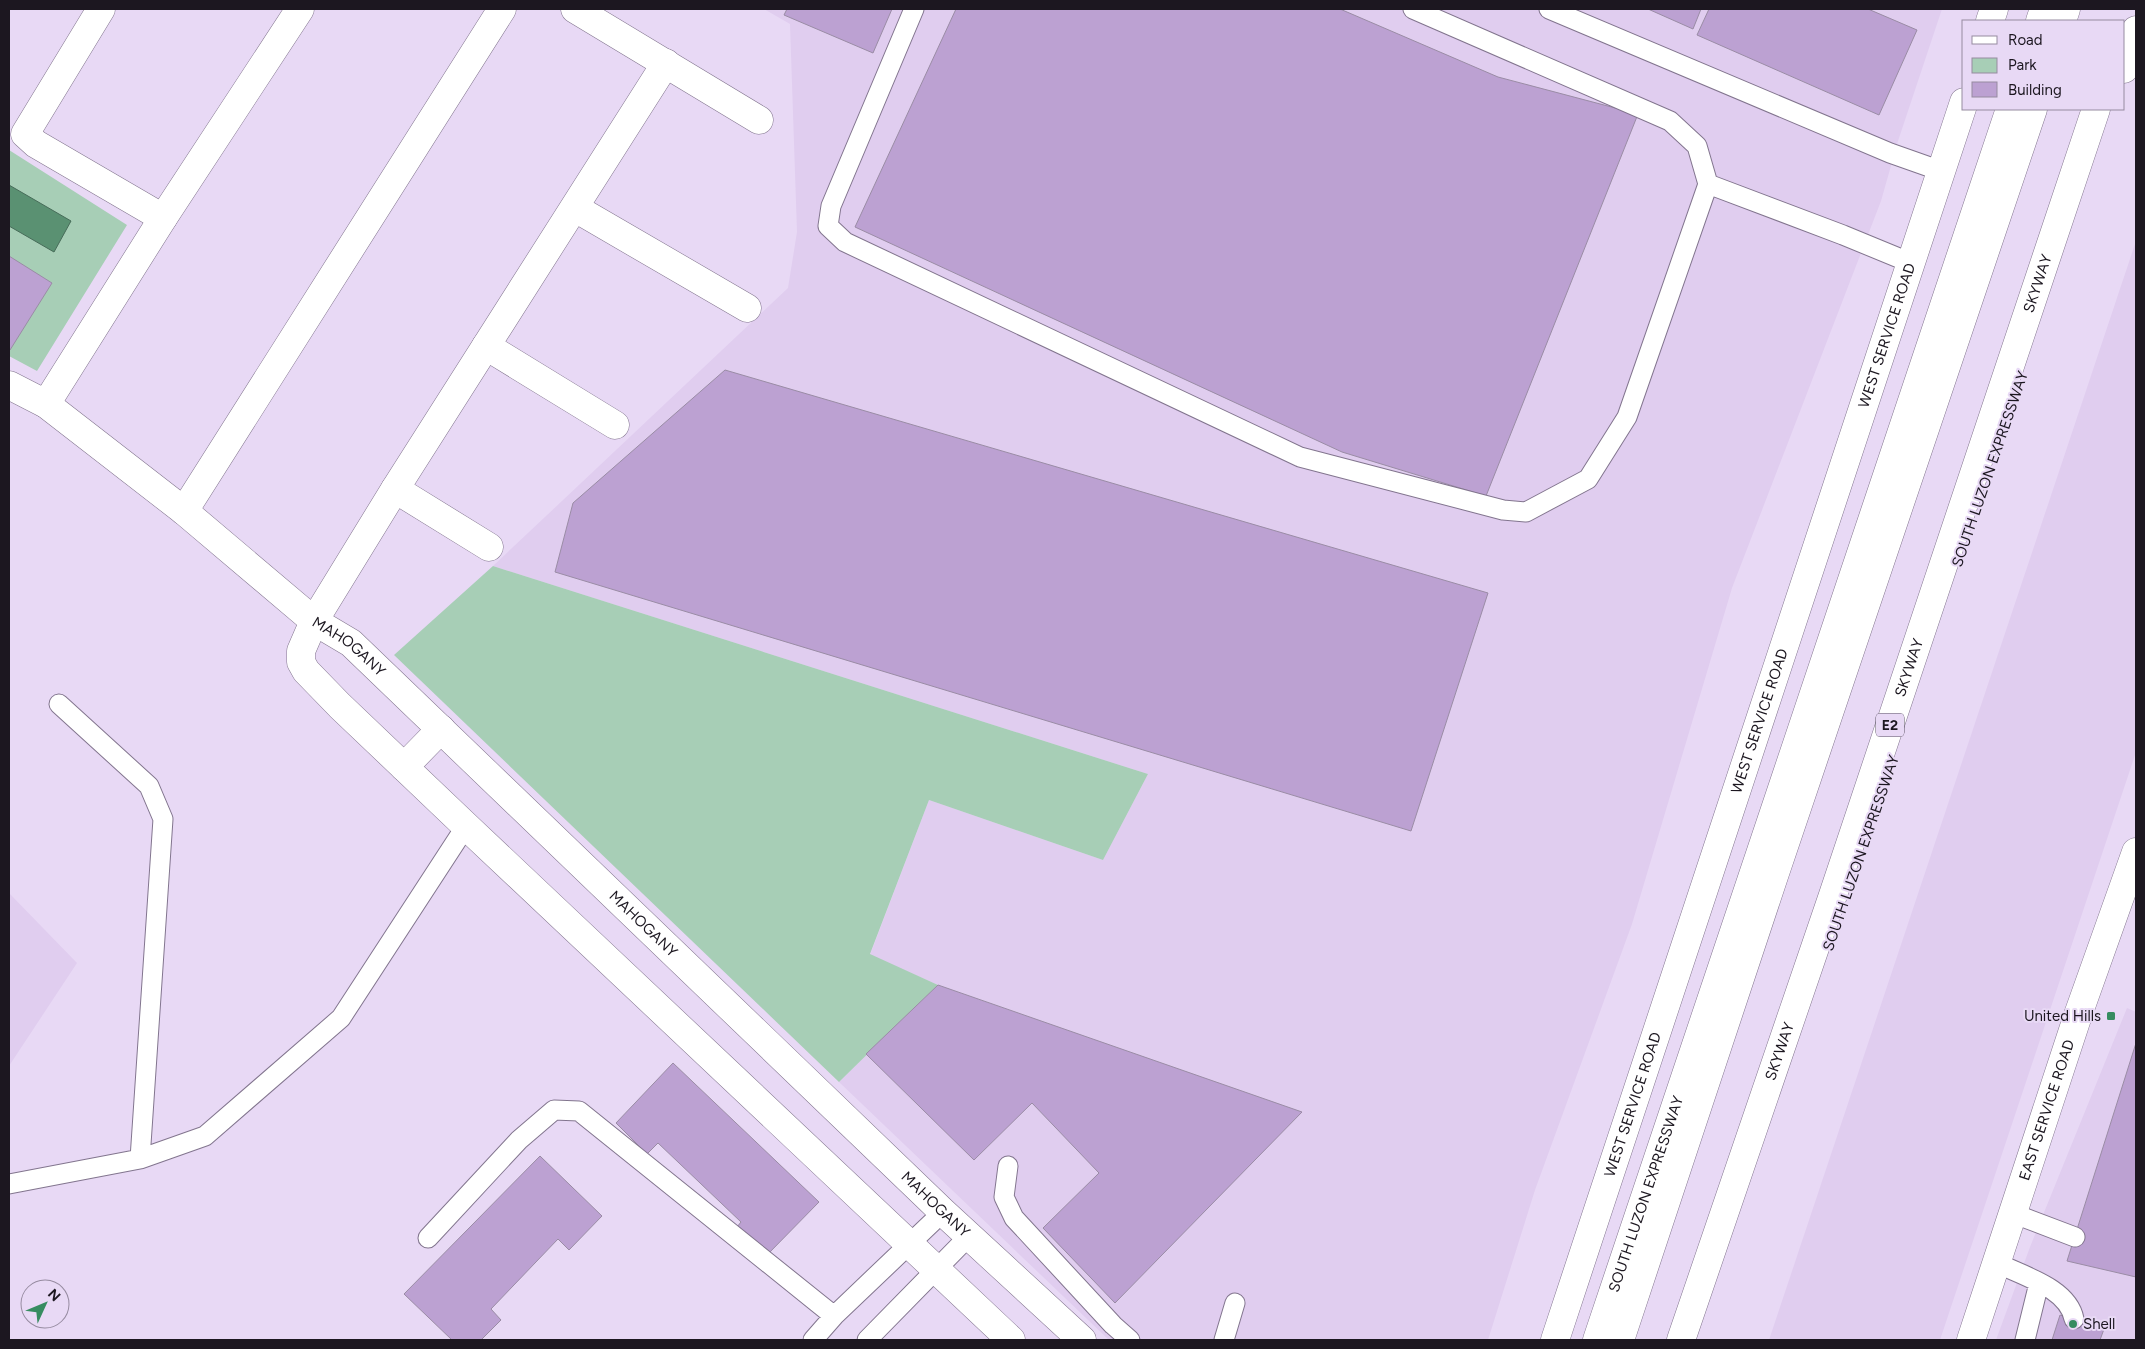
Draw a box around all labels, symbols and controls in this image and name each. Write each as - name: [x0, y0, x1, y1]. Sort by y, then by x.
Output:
- legend: [1962, 20, 2125, 110]
- text: Road: [2008, 31, 2043, 49]
- text: Park: [2008, 56, 2037, 74]
- text: Building: [2008, 81, 2062, 99]
- street label: SKYWAY: [2019, 252, 2056, 315]
- street label: WEST SERVICE ROAD: [1855, 261, 1919, 410]
- street label: SOUTH LUZON EXPRESSWAY: [1948, 369, 2032, 569]
- street label: MAHOGANY: [309, 613, 389, 680]
- street label: SKYWAY: [1891, 636, 1927, 699]
- street label: WEST SERVICE ROAD: [1727, 646, 1792, 796]
- road number: E2: [1876, 714, 1904, 736]
- street label: SOUTH LUZON EXPRESSWAY: [1819, 753, 1903, 953]
- street label: MAHOGANY: [605, 887, 681, 961]
- place label: United Hills: [2024, 1007, 2101, 1025]
- marker: United Hills: [2105, 1010, 2117, 1022]
- street label: SKYWAY: [1761, 1020, 1798, 1083]
- street label: WEST SERVICE ROAD: [1600, 1030, 1665, 1179]
- street label: EAST SERVICE ROAD: [2015, 1037, 2078, 1183]
- street label: SOUTH LUZON EXPRESSWAY: [1605, 1093, 1687, 1295]
- street label: MAHOGANY: [897, 1168, 974, 1241]
- north arrow: [20, 1279, 70, 1329]
- text: N: [44, 1286, 64, 1305]
- place label: Shell: [2083, 1315, 2115, 1333]
- marker: Shell: [2067, 1318, 2079, 1330]

